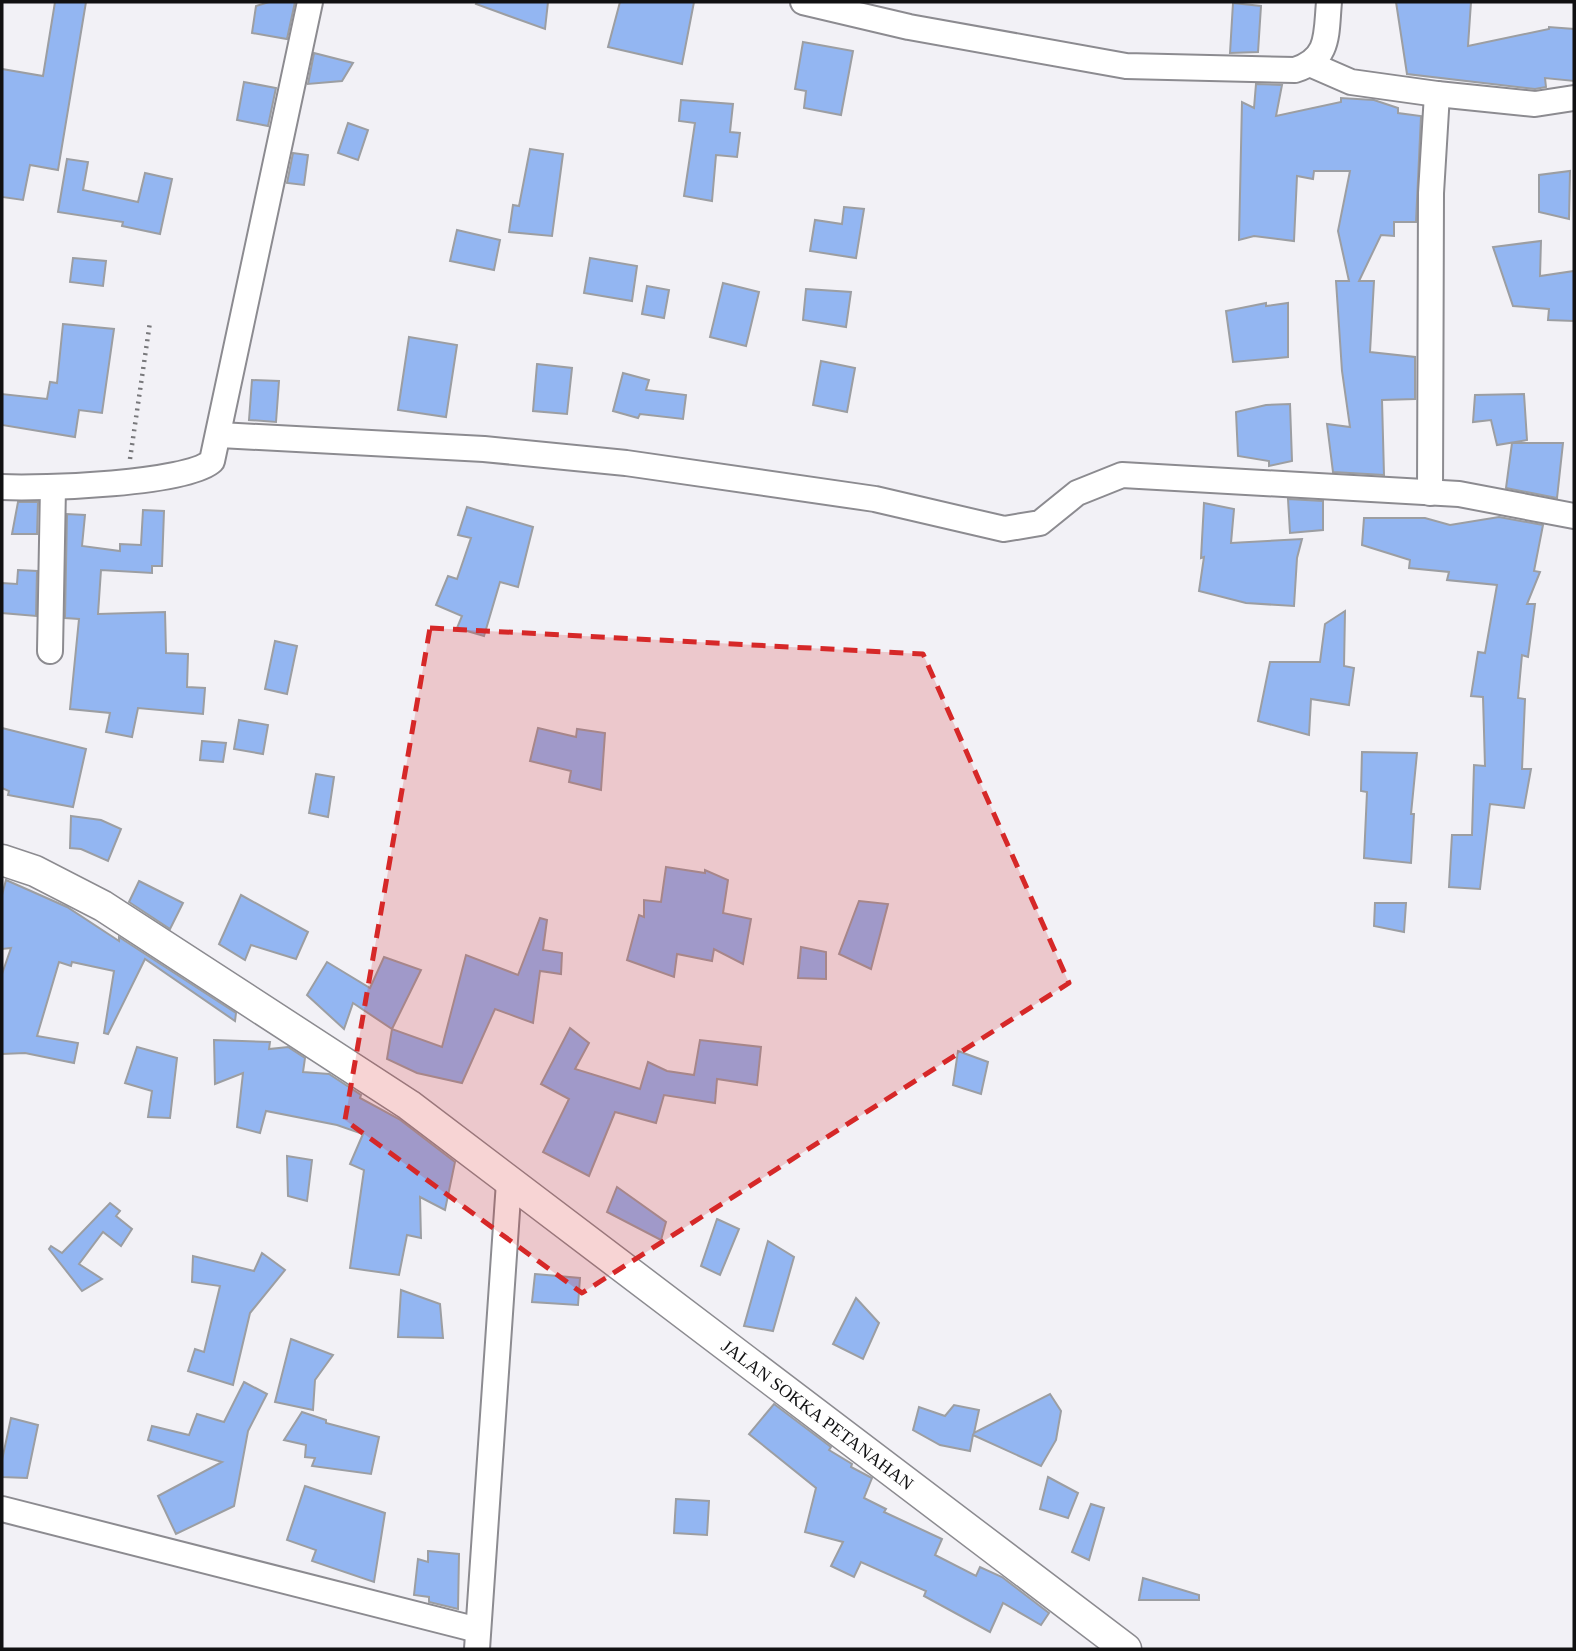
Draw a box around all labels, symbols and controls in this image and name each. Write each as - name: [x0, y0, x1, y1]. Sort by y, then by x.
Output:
- street label: JALAN SOKKA PETANAHAN: [718, 1336, 917, 1494]

